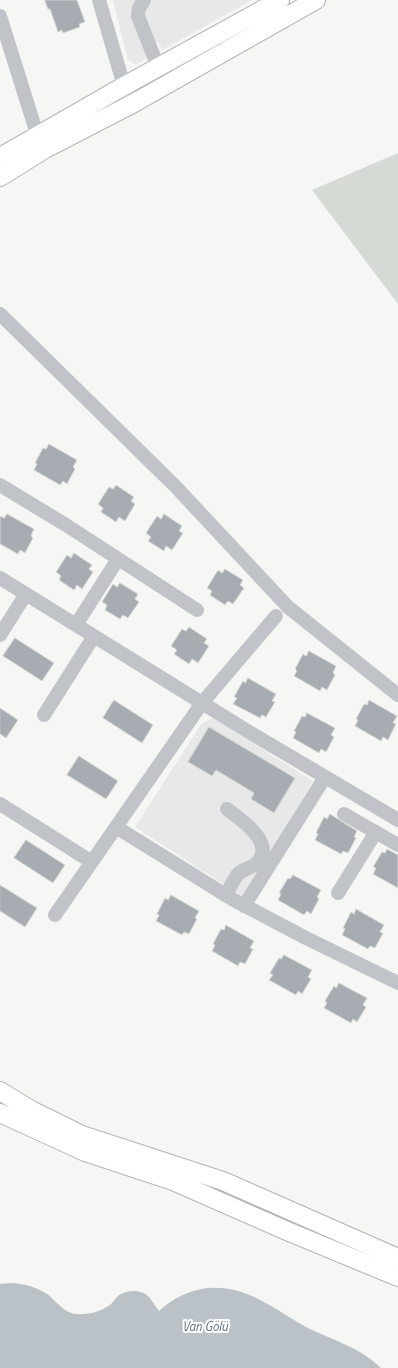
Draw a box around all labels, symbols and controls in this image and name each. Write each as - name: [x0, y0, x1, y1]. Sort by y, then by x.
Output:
- water label: Van Gölü: [182, 1320, 228, 1336]

